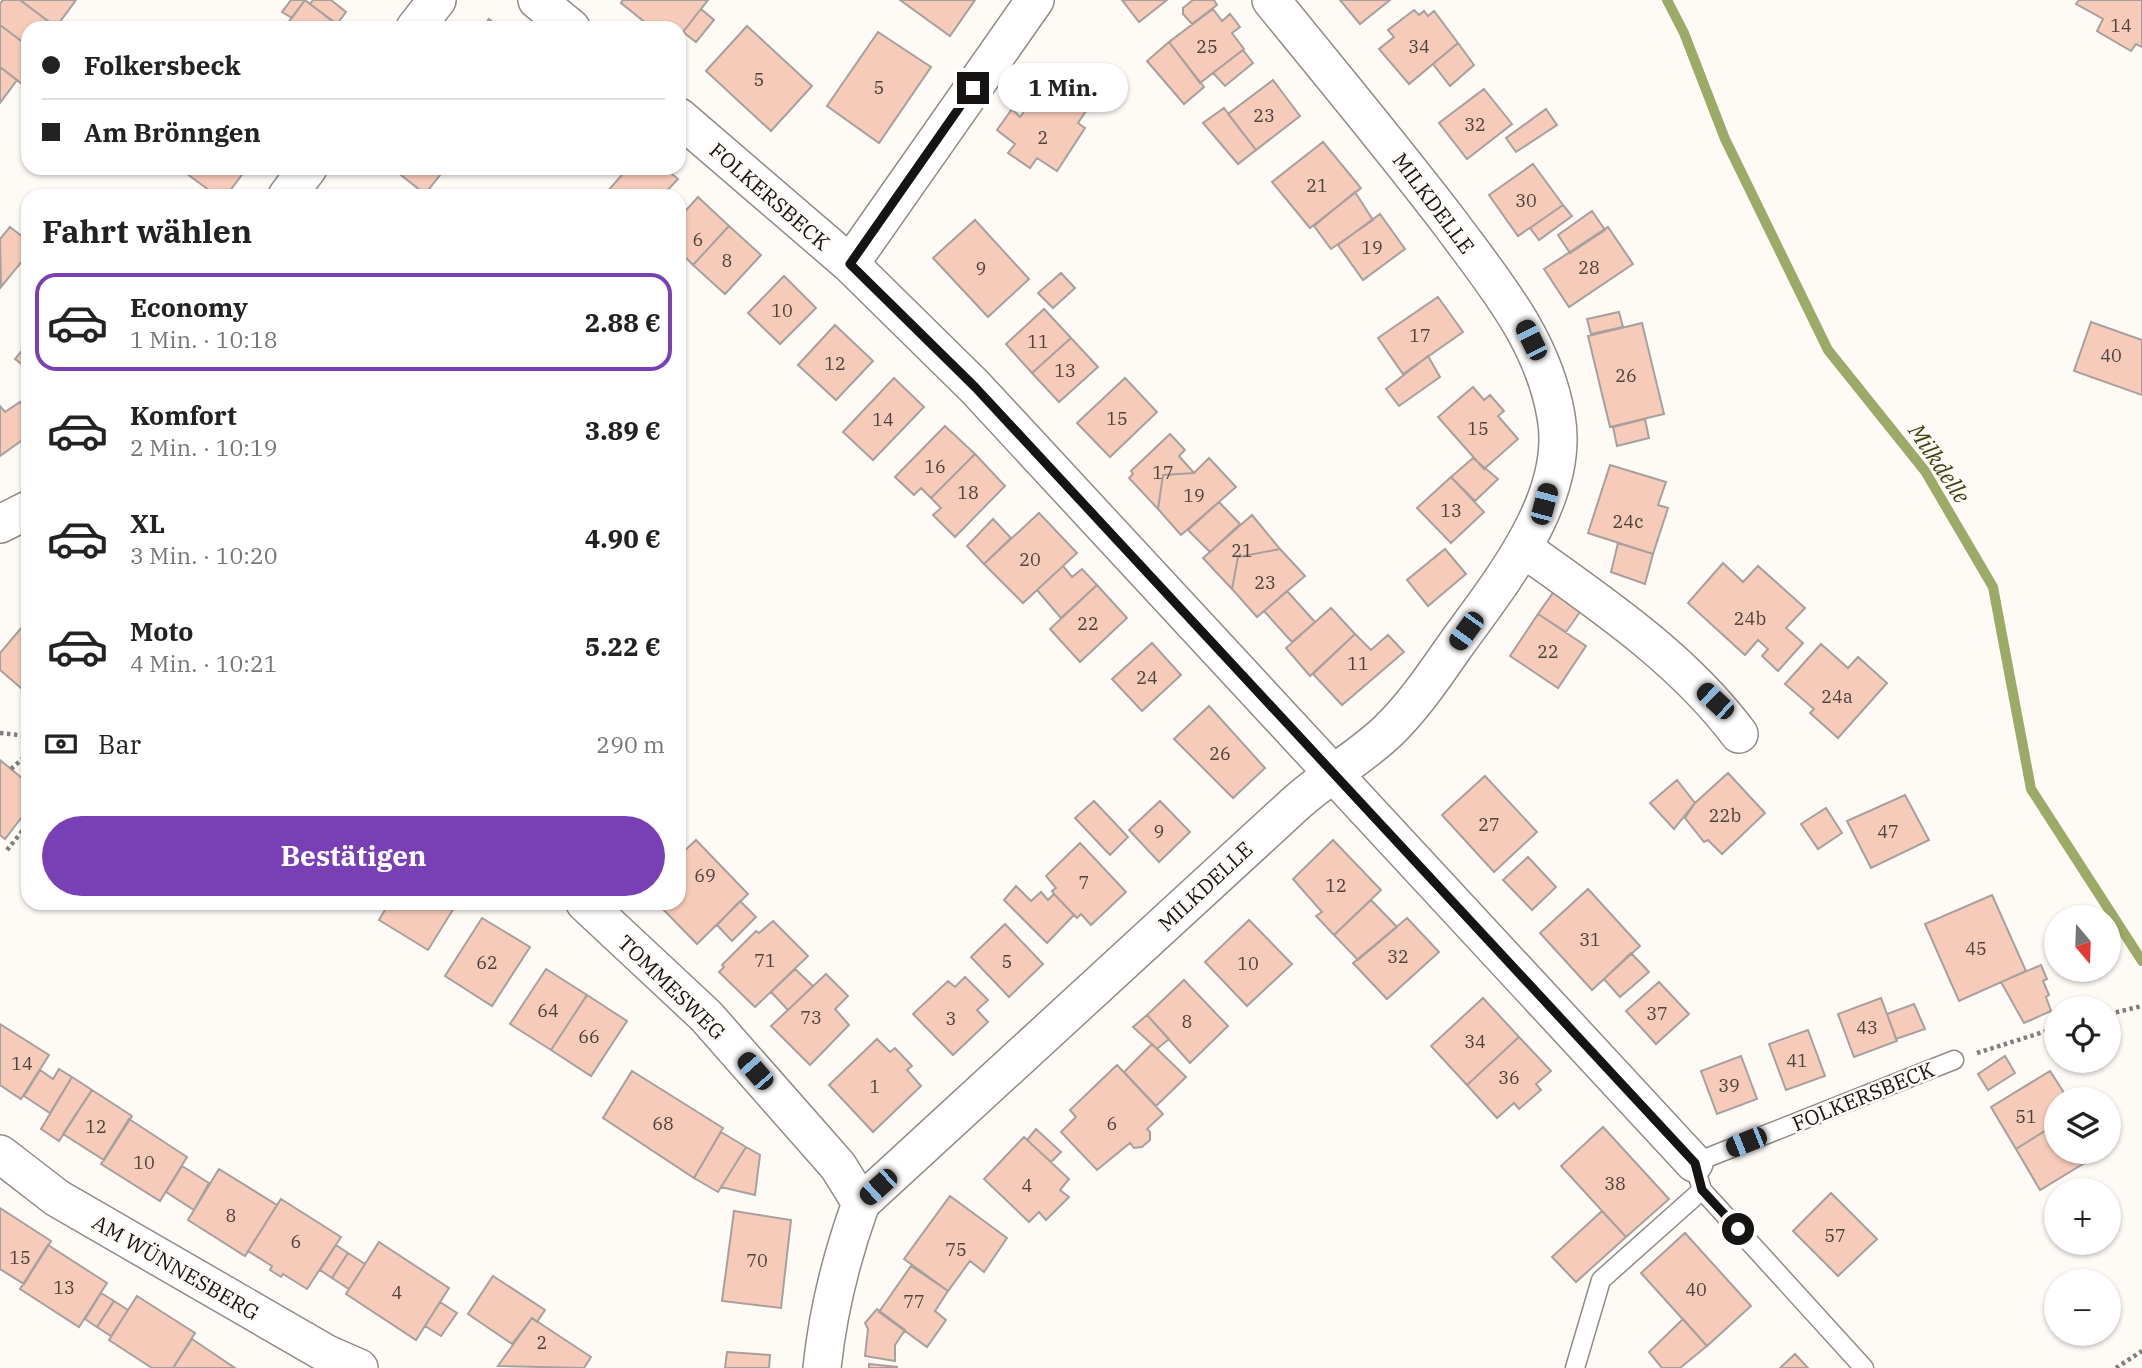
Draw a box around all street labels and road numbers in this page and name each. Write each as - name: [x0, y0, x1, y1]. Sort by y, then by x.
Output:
- street label: FOLKERSBECK: [704, 136, 836, 256]
- street label: MILKDELLE: [1387, 147, 1481, 259]
- street label: MILKDELLE: [1152, 835, 1258, 937]
- street label: TOMMESWEG: [612, 928, 732, 1046]
- street label: FOLKERSBECK: [1788, 1055, 1938, 1137]
- street label: AM WÜNNESBERG: [87, 1208, 265, 1326]

